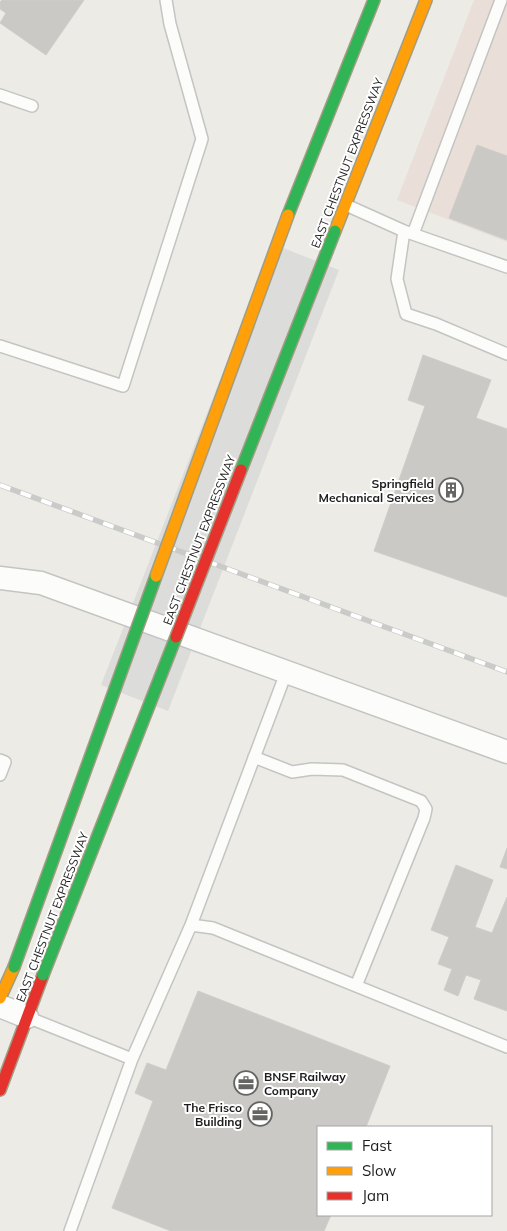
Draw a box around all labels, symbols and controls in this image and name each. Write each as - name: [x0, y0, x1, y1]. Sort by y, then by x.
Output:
- street label: EAST CHESTNUT EXPRESSWAY: [308, 75, 387, 250]
- street label: EAST CHESTNUT EXPRESSWAY: [160, 452, 239, 627]
- place label: Springfield Mechanical Services: [318, 476, 434, 505]
- building icon: Springfield Mechanical Services: [438, 477, 464, 503]
- street label: EAST CHESTNUT EXPRESSWAY: [13, 829, 92, 1004]
- place label: BNSF Railway Company: [264, 1069, 346, 1098]
- office icon: BNSF Railway Company: [233, 1070, 259, 1096]
- place label: The Frisco Building: [184, 1100, 242, 1129]
- office icon: The Frisco Building: [247, 1101, 273, 1127]
- legend: [317, 1126, 492, 1216]
- text: Fast: [362, 1136, 392, 1155]
- text: Slow: [362, 1161, 396, 1180]
- text: Jam: [362, 1186, 389, 1205]

